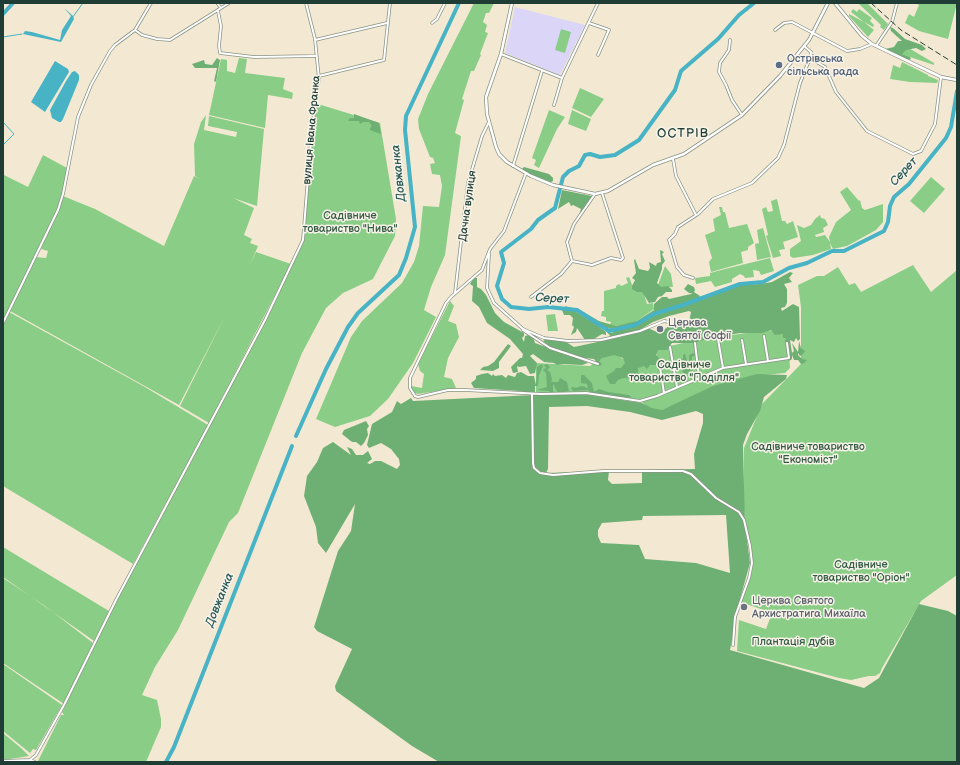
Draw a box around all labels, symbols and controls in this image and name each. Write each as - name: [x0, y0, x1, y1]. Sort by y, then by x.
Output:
- place label: Острівська сільська рада: [787, 52, 859, 78]
- marker: Острівська сільська рада: [774, 60, 784, 70]
- street label: вулиця Івана Франка: [301, 75, 323, 185]
- district label: ОСТРІВ: [657, 126, 709, 142]
- water label: Довжанка: [389, 144, 409, 202]
- water label: Серет: [887, 155, 921, 189]
- street label: Дачна вулиця: [456, 170, 480, 242]
- park label: Садівниче товариство "Нива": [303, 209, 397, 235]
- water label: Серет: [535, 291, 569, 307]
- place label: Церква Святої Софії: [668, 316, 731, 342]
- marker: Церква Святої Софії: [655, 324, 665, 334]
- park label: Садівниче товариство "Поділля": [629, 358, 739, 384]
- park label: Садівниче товариство "Економіст": [751, 440, 865, 466]
- park label: Садівниче товариство "Оріон": [812, 558, 910, 584]
- water label: Довжанка: [203, 571, 237, 629]
- place label: Церква Святого Архистратига Михаїла: [752, 594, 866, 620]
- marker: Церква Святого Архистратига Михаїла: [739, 602, 749, 612]
- park label: Плантація дубів: [751, 635, 835, 649]

